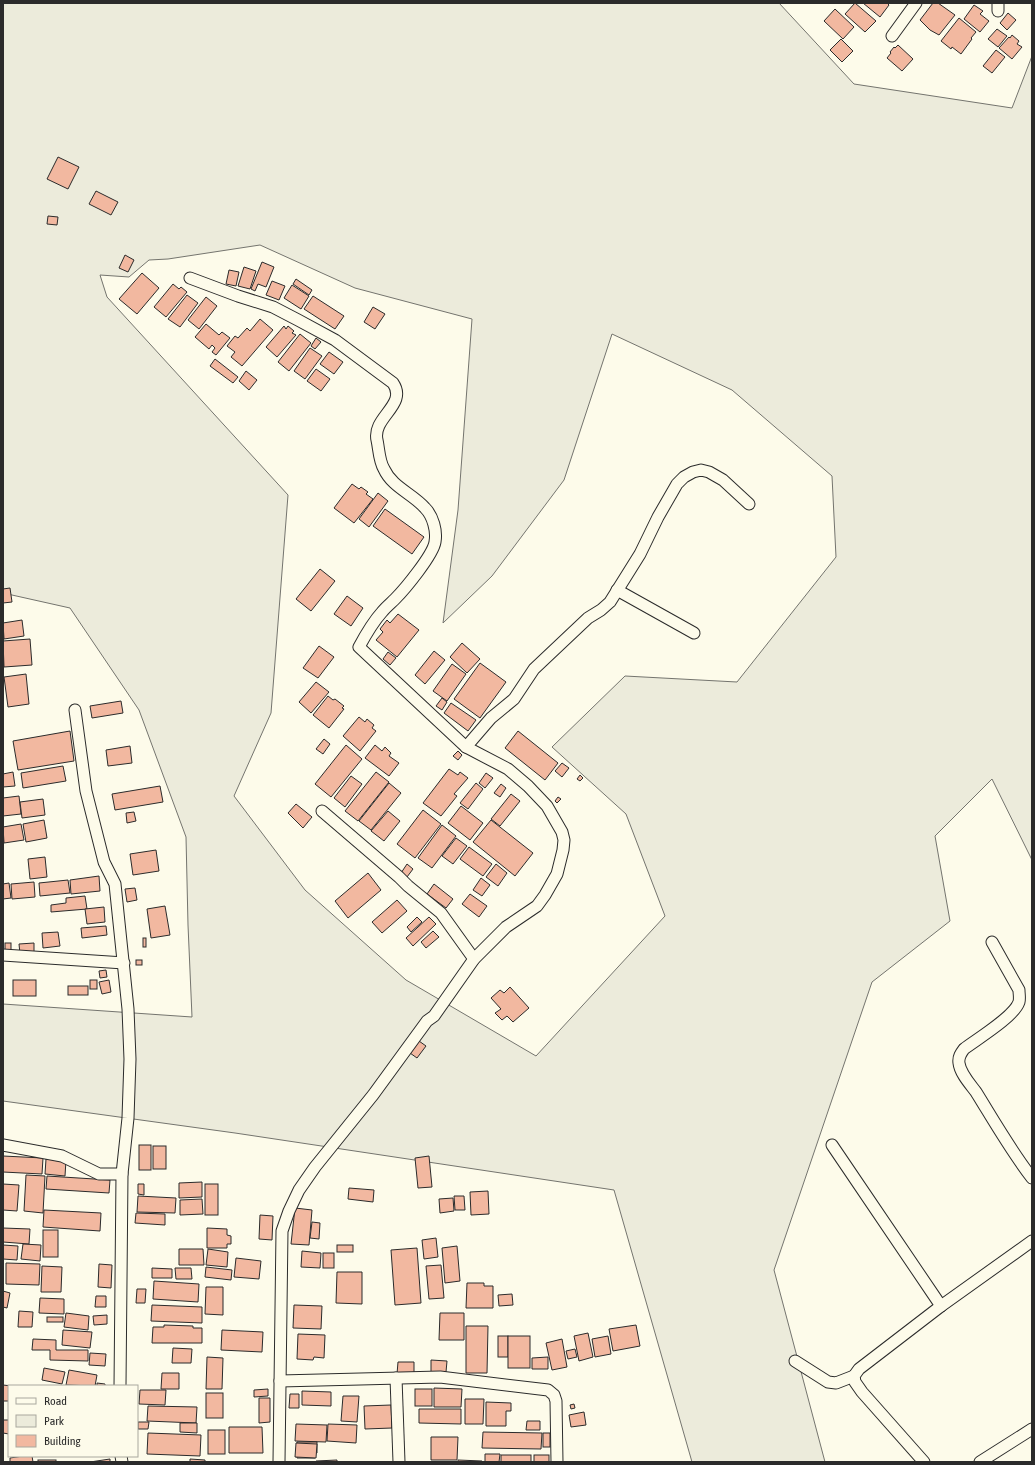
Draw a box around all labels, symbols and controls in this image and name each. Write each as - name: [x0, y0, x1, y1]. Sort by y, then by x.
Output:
- legend: [8, 1385, 138, 1457]
- text: Road: [44, 1394, 67, 1408]
- text: Park: [44, 1414, 65, 1428]
- text: Building: [44, 1434, 82, 1448]

